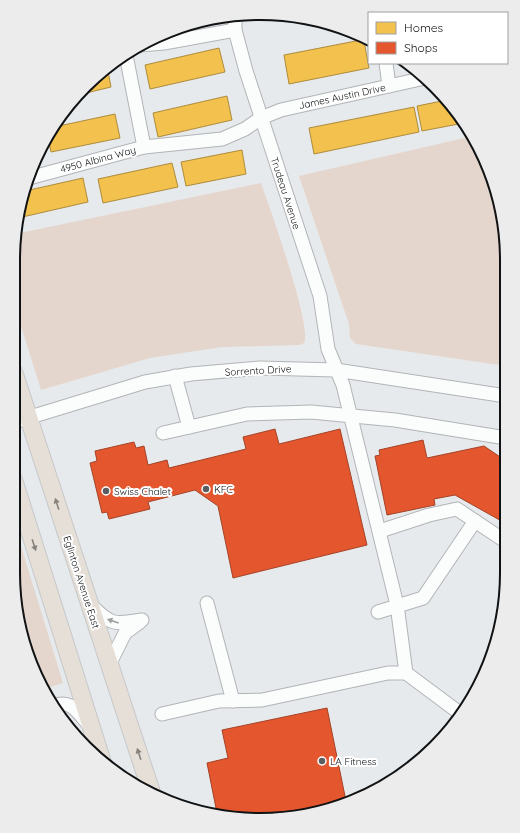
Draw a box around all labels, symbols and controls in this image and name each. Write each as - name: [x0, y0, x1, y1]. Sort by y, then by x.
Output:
- legend: [368, 12, 508, 64]
- text: Homes: [404, 20, 444, 35]
- text: Shops: [404, 40, 438, 55]
- street label: James Austin Drive: [297, 81, 387, 112]
- street label: 4950 Albina Way: [59, 143, 137, 176]
- street label: Trudeau Avenue: [268, 155, 303, 231]
- street label: Sorrento Drive: [224, 362, 292, 379]
- place label: KFC: [214, 483, 233, 496]
- marker: KFC: [201, 484, 211, 494]
- place label: Swiss Chalet: [114, 485, 172, 498]
- marker: Swiss Chalet: [101, 486, 111, 496]
- one-way arrow: [54, 498, 60, 510]
- street label: Eglinton Avenue East: [60, 534, 103, 631]
- one-way arrow: [31, 539, 37, 551]
- one-way arrow: [106, 618, 118, 624]
- one-way arrow: [136, 748, 142, 760]
- place label: LA Fitness: [330, 755, 377, 768]
- marker: LA Fitness: [317, 756, 327, 766]

